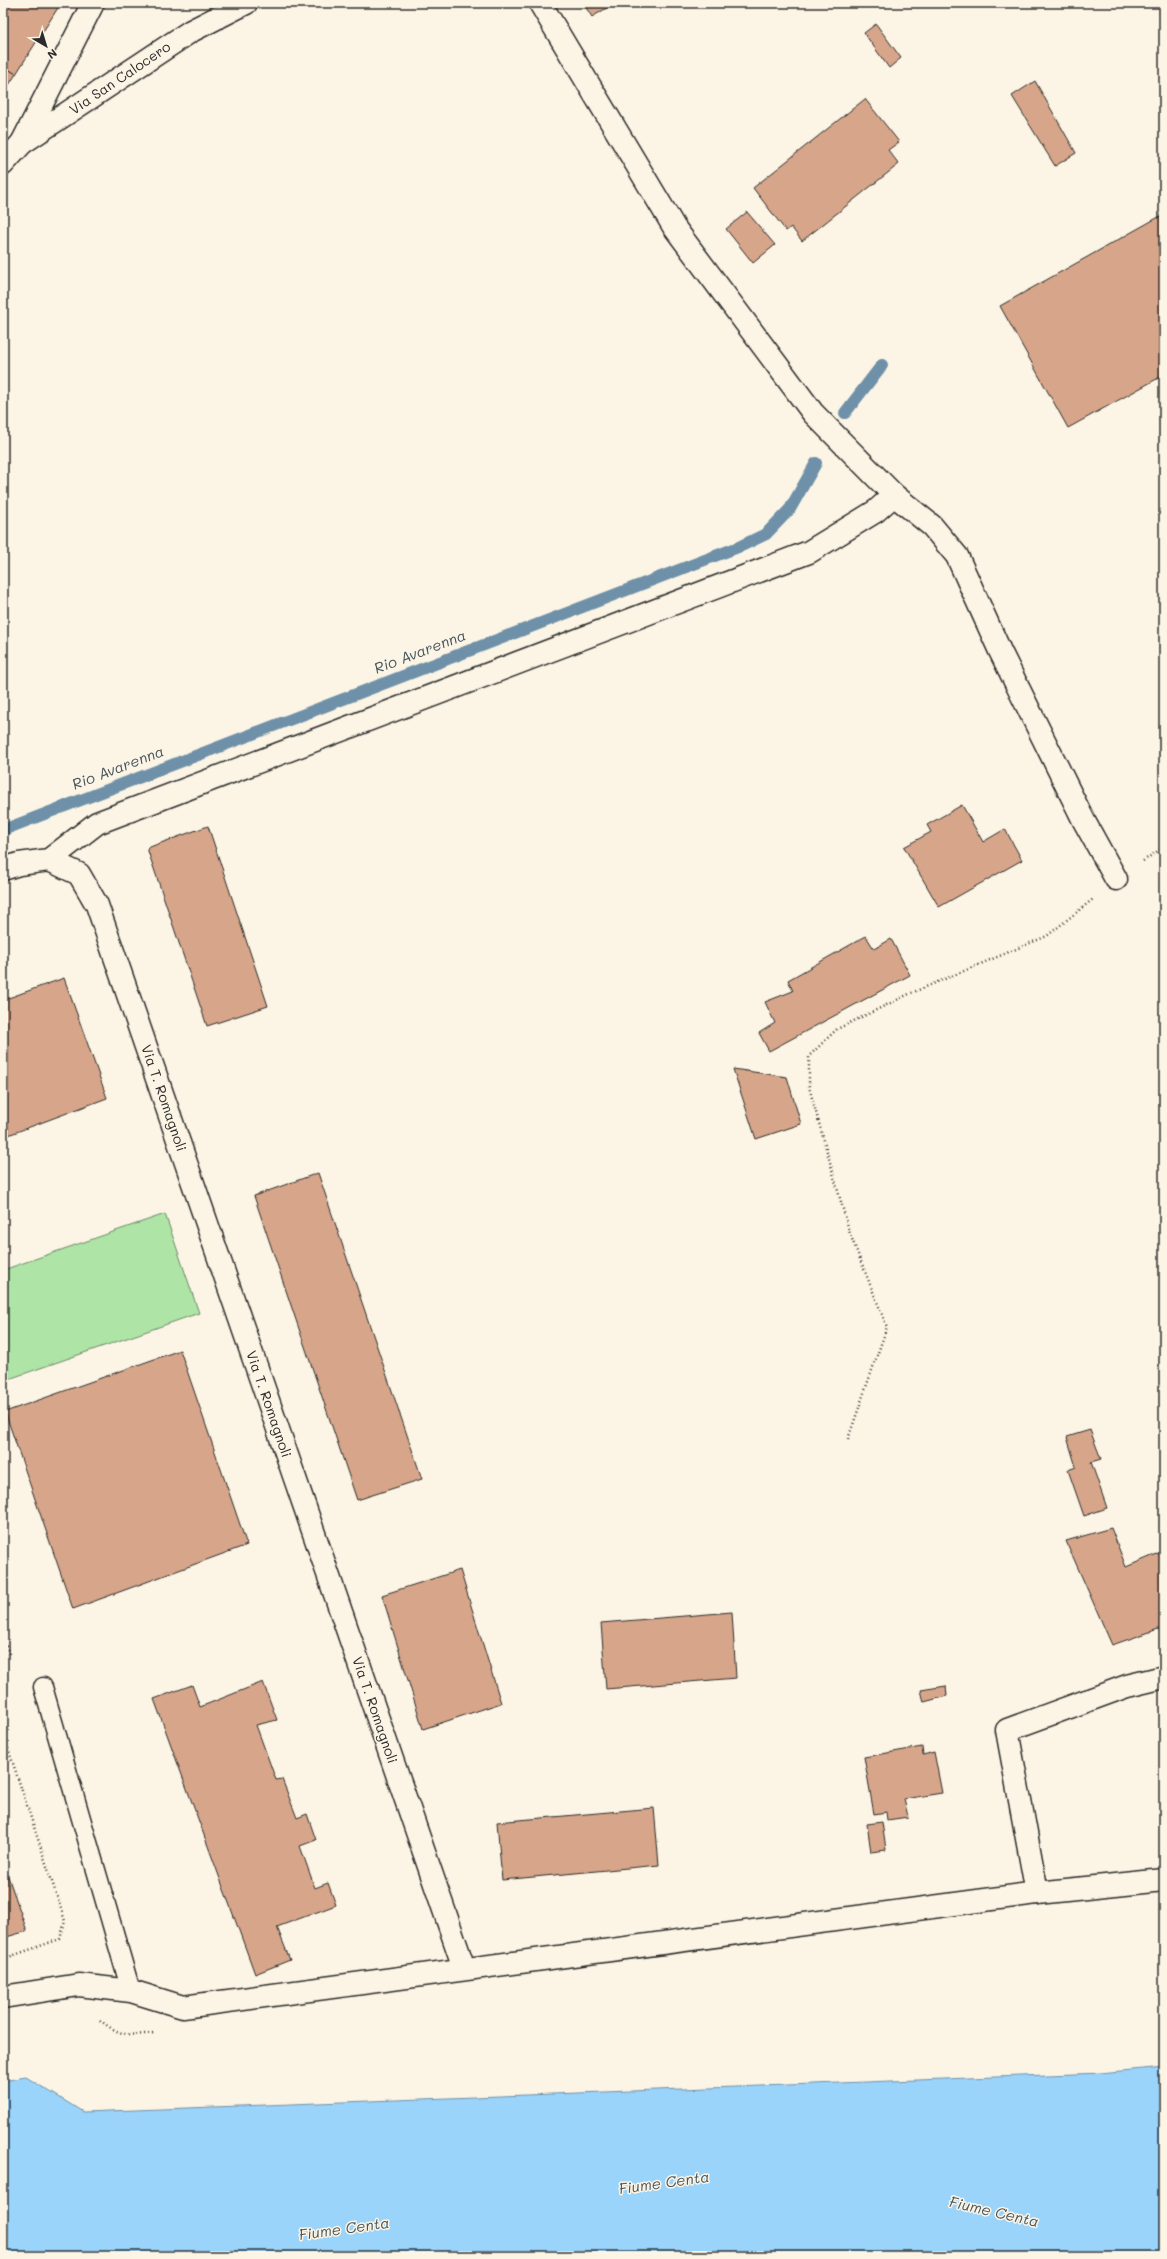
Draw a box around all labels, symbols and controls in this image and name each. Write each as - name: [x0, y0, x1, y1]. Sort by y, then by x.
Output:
- north arrow: [26, 26, 66, 66]
- street label: Via San Calocero: [65, 37, 174, 118]
- text: N: [45, 46, 60, 63]
- water label: Rio Avarenna: [371, 624, 468, 678]
- water label: Rio Avarenna: [69, 740, 166, 794]
- street label: Via T. Romagnoli: [137, 1042, 192, 1154]
- street label: Via T. Romagnoli: [242, 1348, 297, 1460]
- street label: Via T. Romagnoli: [348, 1654, 403, 1766]
- water label: Fiume Centa: [617, 2166, 711, 2198]
- water label: Fiume Centa: [947, 2191, 1041, 2231]
- water label: Fiume Centa: [297, 2212, 391, 2244]

